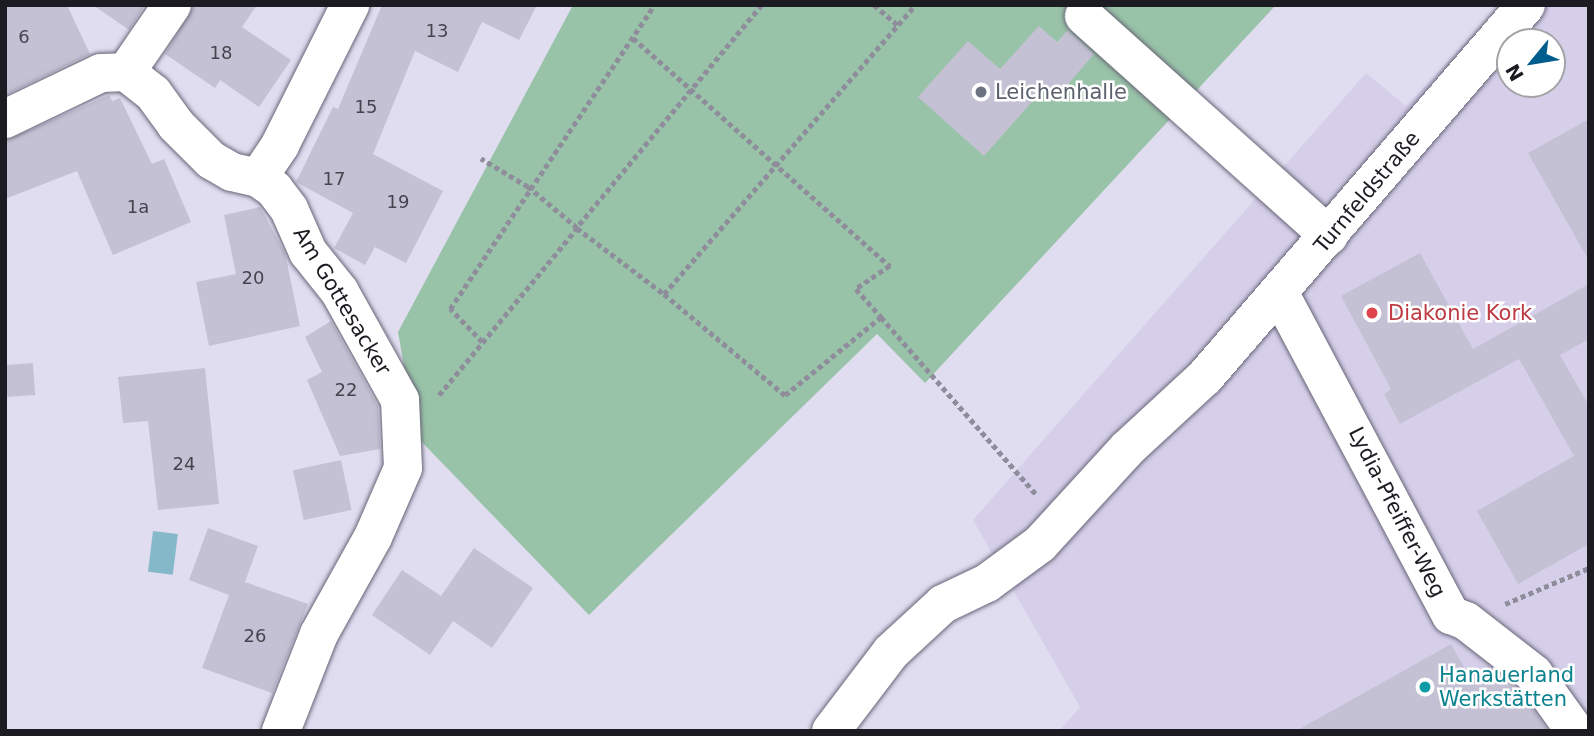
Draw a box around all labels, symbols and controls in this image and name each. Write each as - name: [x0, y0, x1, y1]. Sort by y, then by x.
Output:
- house number: 13: [426, 20, 448, 42]
- house number: 6: [18, 26, 30, 48]
- north arrow: [1496, 28, 1566, 98]
- house number: 18: [210, 42, 232, 64]
- text: N: [1501, 60, 1528, 85]
- place label: Leichenhalle: [995, 79, 1127, 105]
- marker: Leichenhalle: [973, 84, 989, 100]
- house number: 15: [355, 96, 377, 118]
- street label: Turnfeldstraße: [1309, 126, 1425, 258]
- house number: 17: [323, 168, 345, 190]
- house number: 19: [387, 191, 409, 213]
- house number: 1a: [127, 196, 149, 218]
- street label: Am Gottesacker: [288, 222, 396, 380]
- house number: 20: [242, 267, 264, 289]
- place label: Diakonie Kork: [1388, 300, 1532, 326]
- marker: Diakonie Kork: [1362, 303, 1382, 323]
- house number: 22: [335, 379, 357, 401]
- street label: Lydia-Pfeiffer-Weg: [1343, 423, 1451, 601]
- house number: 24: [173, 453, 195, 475]
- house number: 26: [244, 625, 266, 647]
- place label: Hanauerland Werkstätten: [1439, 662, 1574, 712]
- marker: Hanauerland Werkstätten: [1417, 679, 1433, 695]

